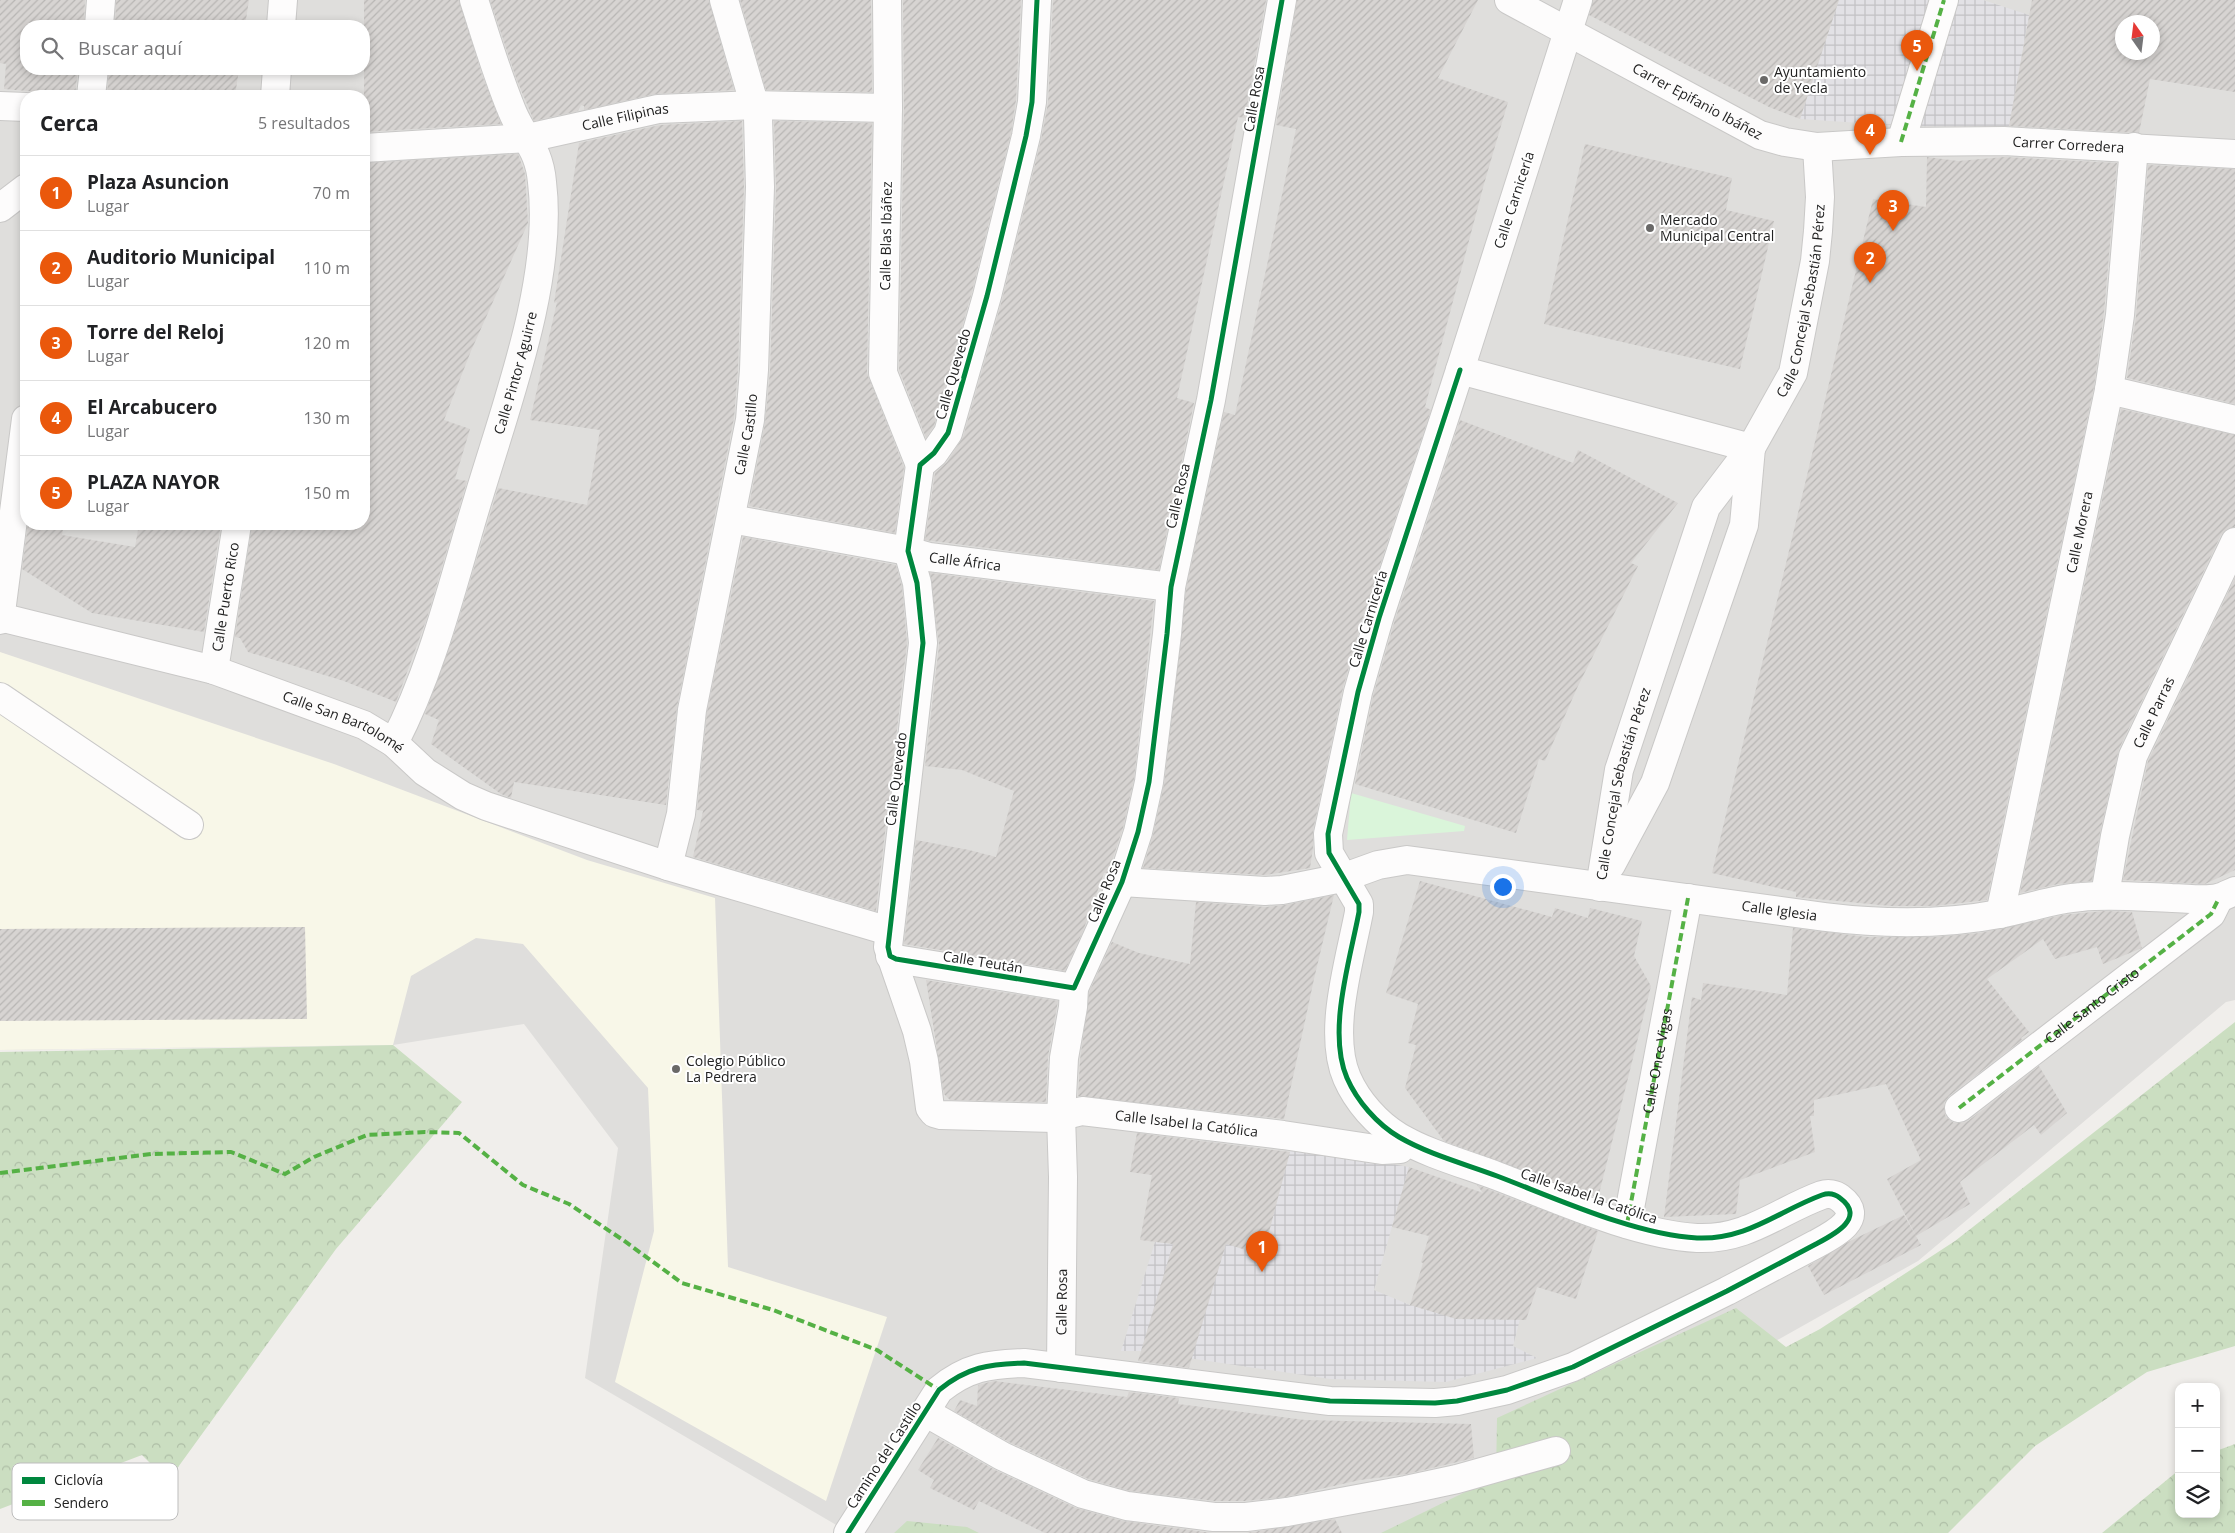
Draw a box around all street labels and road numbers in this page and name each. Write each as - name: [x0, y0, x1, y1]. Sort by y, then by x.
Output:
- street label: Carrer Epifanio Ibáñez: [1629, 58, 1767, 144]
- street label: Calle Rosa: [1238, 64, 1269, 133]
- street label: Calle Filipinas: [580, 99, 669, 135]
- street label: Carrer Corredera: [2012, 131, 2125, 157]
- street label: Calle Carnicería: [1489, 149, 1538, 251]
- street label: Calle Blas Ibáñez: [875, 181, 896, 291]
- street label: Calle Concejal Sebastián Pérez: [1771, 203, 1829, 401]
- street label: Calle Pintor Aguirre: [489, 310, 541, 437]
- street label: Calle Quevedo: [930, 326, 975, 422]
- street label: Calle Castillo: [729, 393, 761, 477]
- street label: Calle Rosa: [1161, 461, 1194, 531]
- street label: Calle Morera: [2061, 489, 2097, 575]
- street label: Calle Puerto Rico: [207, 541, 243, 653]
- street label: Calle África: [928, 547, 1002, 575]
- street label: Calle Carnicería: [1344, 568, 1391, 670]
- street label: Calle Parras: [2128, 673, 2179, 751]
- street label: Calle Concejal Sebastián Pérez: [1591, 684, 1655, 881]
- street label: Calle San Bartolomé: [280, 686, 409, 757]
- street label: Calle Quevedo: [880, 731, 911, 827]
- street label: Calle Rosa: [1082, 856, 1125, 925]
- street label: Calle Iglesia: [1740, 896, 1818, 925]
- street label: Calle Teután: [942, 946, 1024, 977]
- street label: Calle Santo Cristo: [2041, 963, 2143, 1048]
- street label: Calle Once Vigas: [1638, 1006, 1676, 1115]
- street label: Calle Isabel la Católica: [1114, 1105, 1259, 1141]
- street label: Calle Isabel la Católica: [1518, 1163, 1660, 1228]
- street label: Calle Rosa: [1051, 1269, 1071, 1335]
- street label: Camino del Castillo: [842, 1397, 925, 1512]

